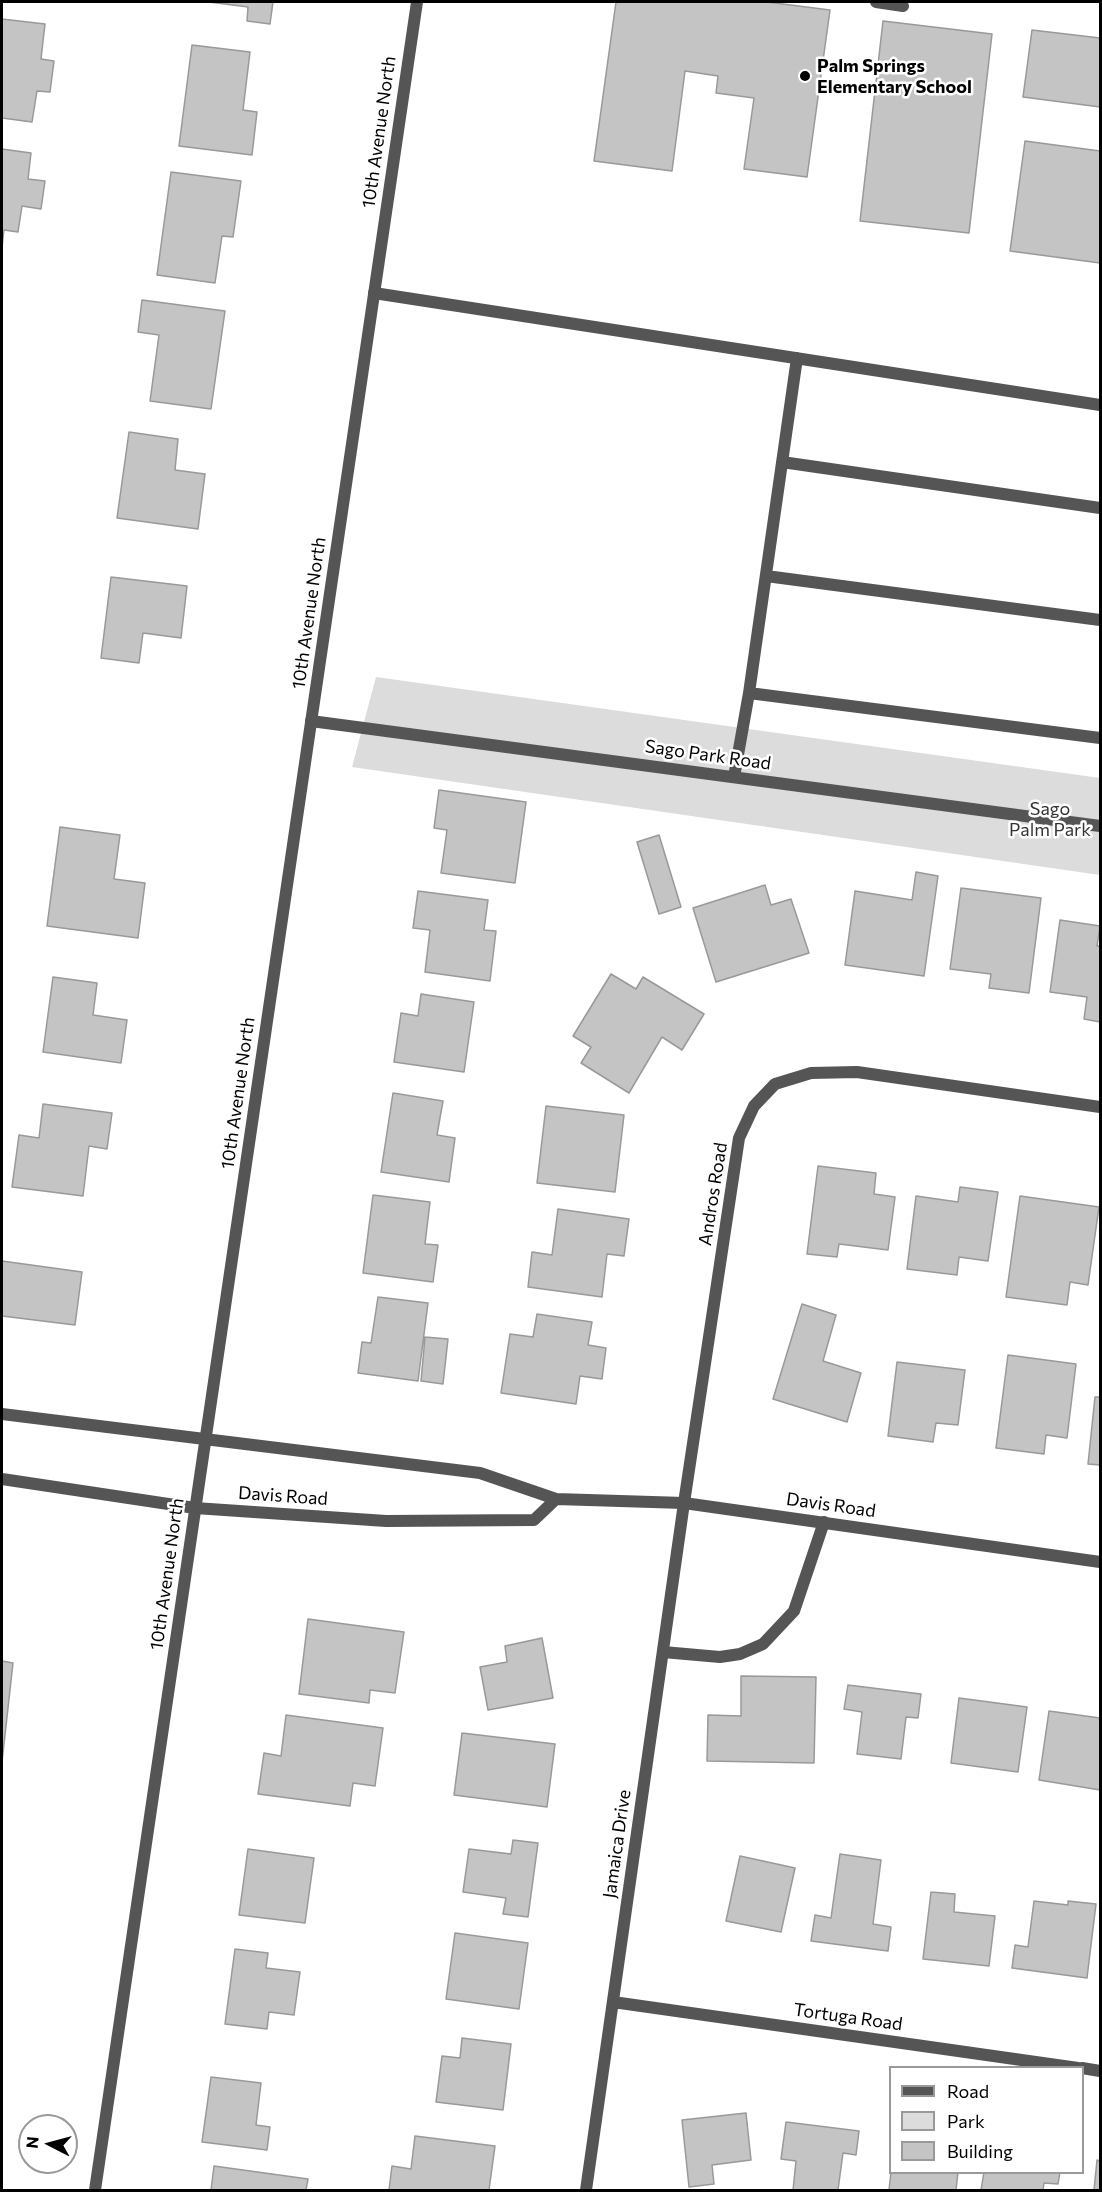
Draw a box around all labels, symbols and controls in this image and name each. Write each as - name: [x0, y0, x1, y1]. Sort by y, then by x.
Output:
- street label: 10th Avenue North: [358, 55, 400, 209]
- place label: Palm Springs Elementary School: [817, 55, 972, 98]
- marker: Palm Springs Elementary School: [798, 69, 812, 83]
- street label: 10th Avenue North: [288, 536, 330, 690]
- street label: Sago Park Road: [644, 735, 772, 775]
- park label: Sago Palm Park: [1009, 798, 1091, 840]
- street label: 10th Avenue North: [217, 1016, 259, 1170]
- street label: Andros Road: [694, 1141, 732, 1247]
- street label: Davis Road: [237, 1482, 329, 1510]
- street label: Davis Road: [785, 1488, 877, 1522]
- street label: 10th Avenue North: [146, 1497, 188, 1651]
- street label: Jamaica Drive: [599, 1788, 635, 1900]
- street label: Tortuga Road: [792, 1999, 904, 2035]
- legend: [889, 2066, 1084, 2174]
- text: Road: [947, 2080, 989, 2102]
- text: Park: [947, 2110, 985, 2132]
- north arrow: [18, 2114, 78, 2174]
- text: N: [22, 2135, 42, 2149]
- text: Building: [947, 2140, 1013, 2162]

